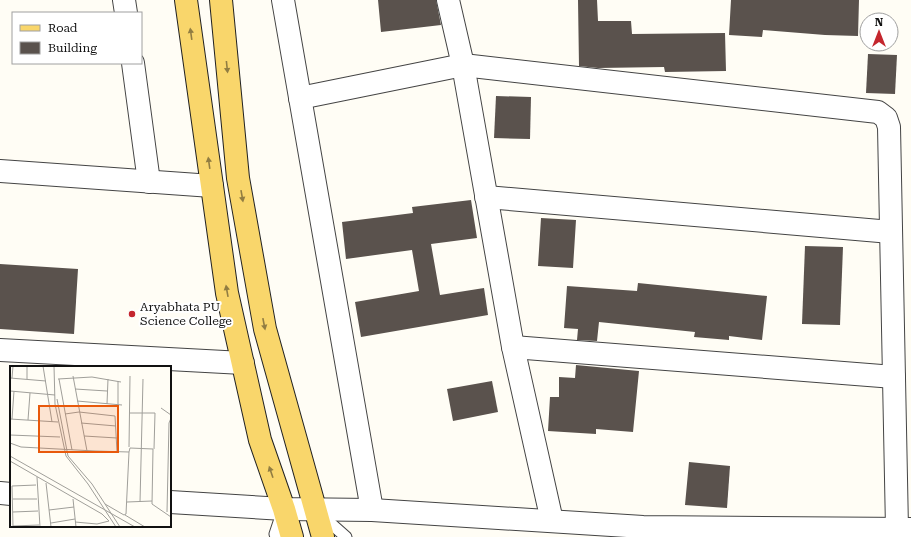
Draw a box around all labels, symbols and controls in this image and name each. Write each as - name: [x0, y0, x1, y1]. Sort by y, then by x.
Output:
- legend: [12, 12, 142, 64]
- north arrow: [859, 12, 899, 52]
- text: N: [875, 16, 884, 29]
- text: Road: [48, 21, 78, 35]
- one-way arrow: [187, 28, 194, 40]
- text: Building: [48, 41, 97, 55]
- one-way arrow: [224, 61, 231, 73]
- one-way arrow: [206, 156, 212, 169]
- one-way arrow: [239, 190, 245, 202]
- one-way arrow: [224, 285, 230, 297]
- place label: Aryabhata PU Science College: [140, 300, 232, 328]
- marker: Aryabhata PU Science College: [127, 309, 137, 319]
- one-way arrow: [261, 318, 267, 330]
- inset map: [10, 366, 171, 527]
- one-way arrow: [268, 465, 274, 477]

